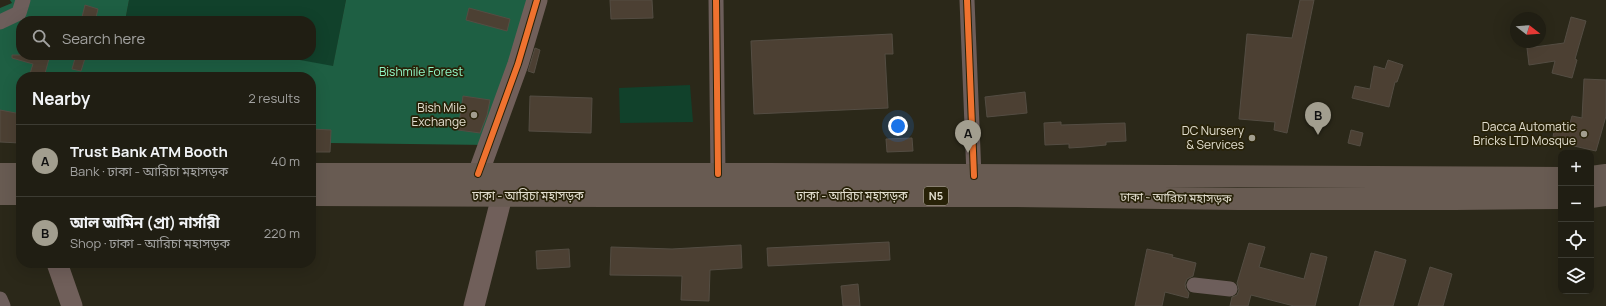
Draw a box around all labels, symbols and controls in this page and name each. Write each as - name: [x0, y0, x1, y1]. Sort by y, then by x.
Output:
- north arrow: [1510, 12, 1546, 48]
- search box: [16, 16, 316, 60]
- icon: search: [30, 27, 52, 49]
- text: Search here: [62, 28, 145, 49]
- park label: Bishmile Forest: [379, 63, 463, 80]
- text: Nearby: [32, 87, 90, 110]
- text: 2 results: [248, 89, 300, 107]
- place label: Bish Mile Exchange: [411, 99, 466, 130]
- pin: B: [1305, 102, 1331, 135]
- marker: Bish Mile Exchange: [469, 110, 479, 120]
- your location: [888, 116, 908, 136]
- place label: Dacca Automatic Bricks LTD Mosque: [1473, 118, 1576, 149]
- pin: A: [955, 120, 981, 153]
- place label: DC Nursery & Services: [1182, 122, 1245, 153]
- marker: Dacca Automatic Bricks LTD Mosque: [1579, 129, 1589, 139]
- marker: DC Nursery & Services: [1247, 133, 1257, 143]
- text: Trust Bank ATM Booth: [70, 141, 228, 162]
- map controls: [1558, 150, 1594, 294]
- button: +: [1558, 150, 1594, 186]
- text: A: [41, 152, 49, 170]
- text: 40 m: [271, 152, 300, 170]
- text: Bank · ঢাকা - আরিচা মহাসড়ক: [70, 162, 228, 180]
- button: −: [1558, 186, 1594, 222]
- street label: ঢাকা - আরিচা মহাসড়ক: [471, 187, 584, 204]
- street label: ঢাকা - আরিচা মহাসড়ক: [795, 187, 908, 204]
- road number: N5: [924, 187, 948, 205]
- street label: ঢাকা - আরিচা মহাসড়ক: [1119, 188, 1232, 207]
- text: আল আমিন (প্রা) নার্সারী: [70, 212, 220, 233]
- button: locate: [1558, 222, 1594, 258]
- text: B: [41, 224, 49, 242]
- text: 220 m: [264, 224, 300, 242]
- text: Shop · ঢাকা - আরিচা মহাসড়ক: [70, 234, 230, 252]
- button: layers: [1558, 258, 1594, 294]

